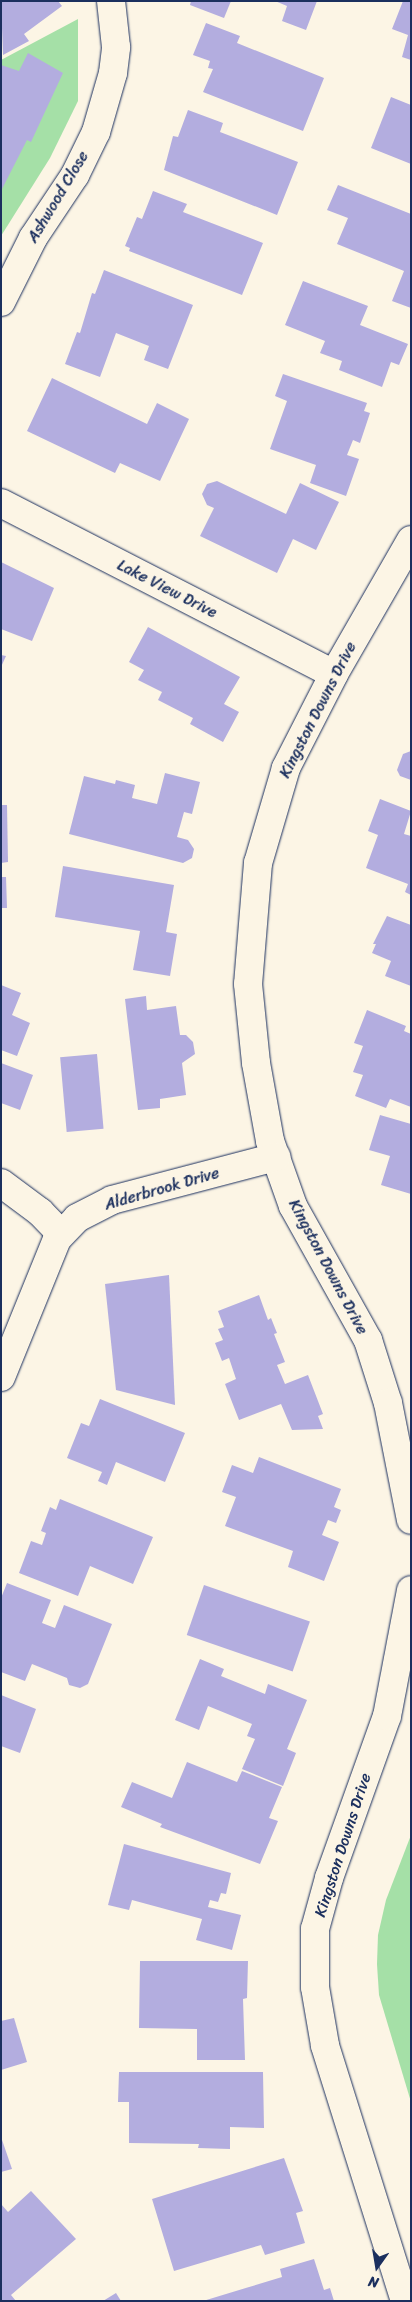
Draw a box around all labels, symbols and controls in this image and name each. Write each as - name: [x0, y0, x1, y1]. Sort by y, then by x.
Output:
- street label: Ashwood Close: [23, 147, 93, 247]
- street label: Lake View Drive: [114, 556, 220, 622]
- street label: Kingston Downs Drive: [275, 639, 361, 781]
- street label: Alderbrook Drive: [102, 1163, 222, 1215]
- street label: Kingston Downs Drive: [284, 1196, 372, 1338]
- street label: Kingston Downs Drive: [311, 1771, 375, 1919]
- north arrow: [352, 2242, 402, 2292]
- text: N: [366, 2269, 381, 2295]

